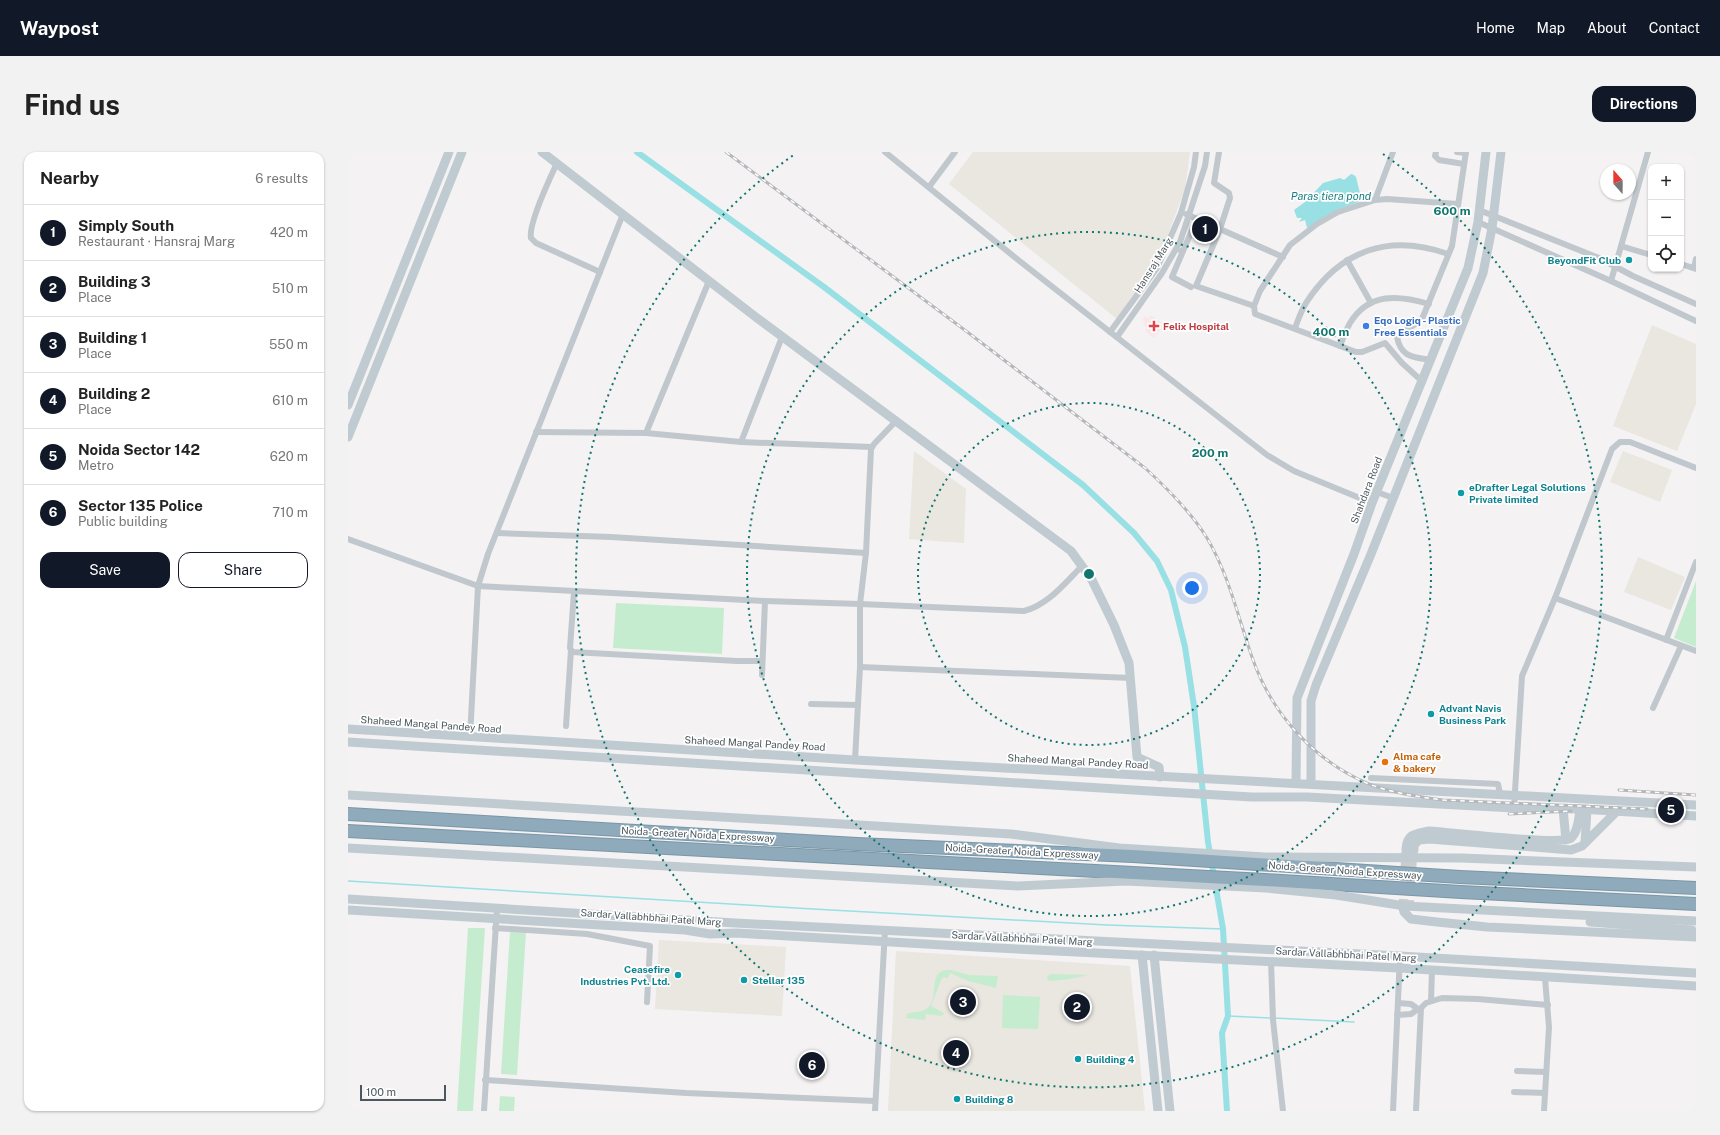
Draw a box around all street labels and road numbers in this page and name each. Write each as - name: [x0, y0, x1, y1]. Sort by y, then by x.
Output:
- street label: Hansraj Marg: [1131, 235, 1175, 295]
- street label: Shahdara Road: [1348, 455, 1384, 525]
- street label: Shaheed Mangal Pandey Road: [360, 713, 502, 735]
- street label: Shaheed Mangal Pandey Road: [684, 733, 826, 753]
- street label: Shaheed Mangal Pandey Road: [1007, 751, 1149, 771]
- street label: Noida-Greater Noida Expressway: [621, 824, 776, 844]
- street label: Noida-Greater Noida Expressway: [945, 841, 1100, 861]
- street label: Noida-Greater Noida Expressway: [1268, 859, 1423, 881]
- street label: Sardar Vallabhbhai Patel Marg: [580, 906, 722, 928]
- street label: Sardar Vallabhbhai Patel Marg: [951, 928, 1093, 948]
- street label: Sardar Vallabhbhai Patel Marg: [1275, 944, 1417, 964]

